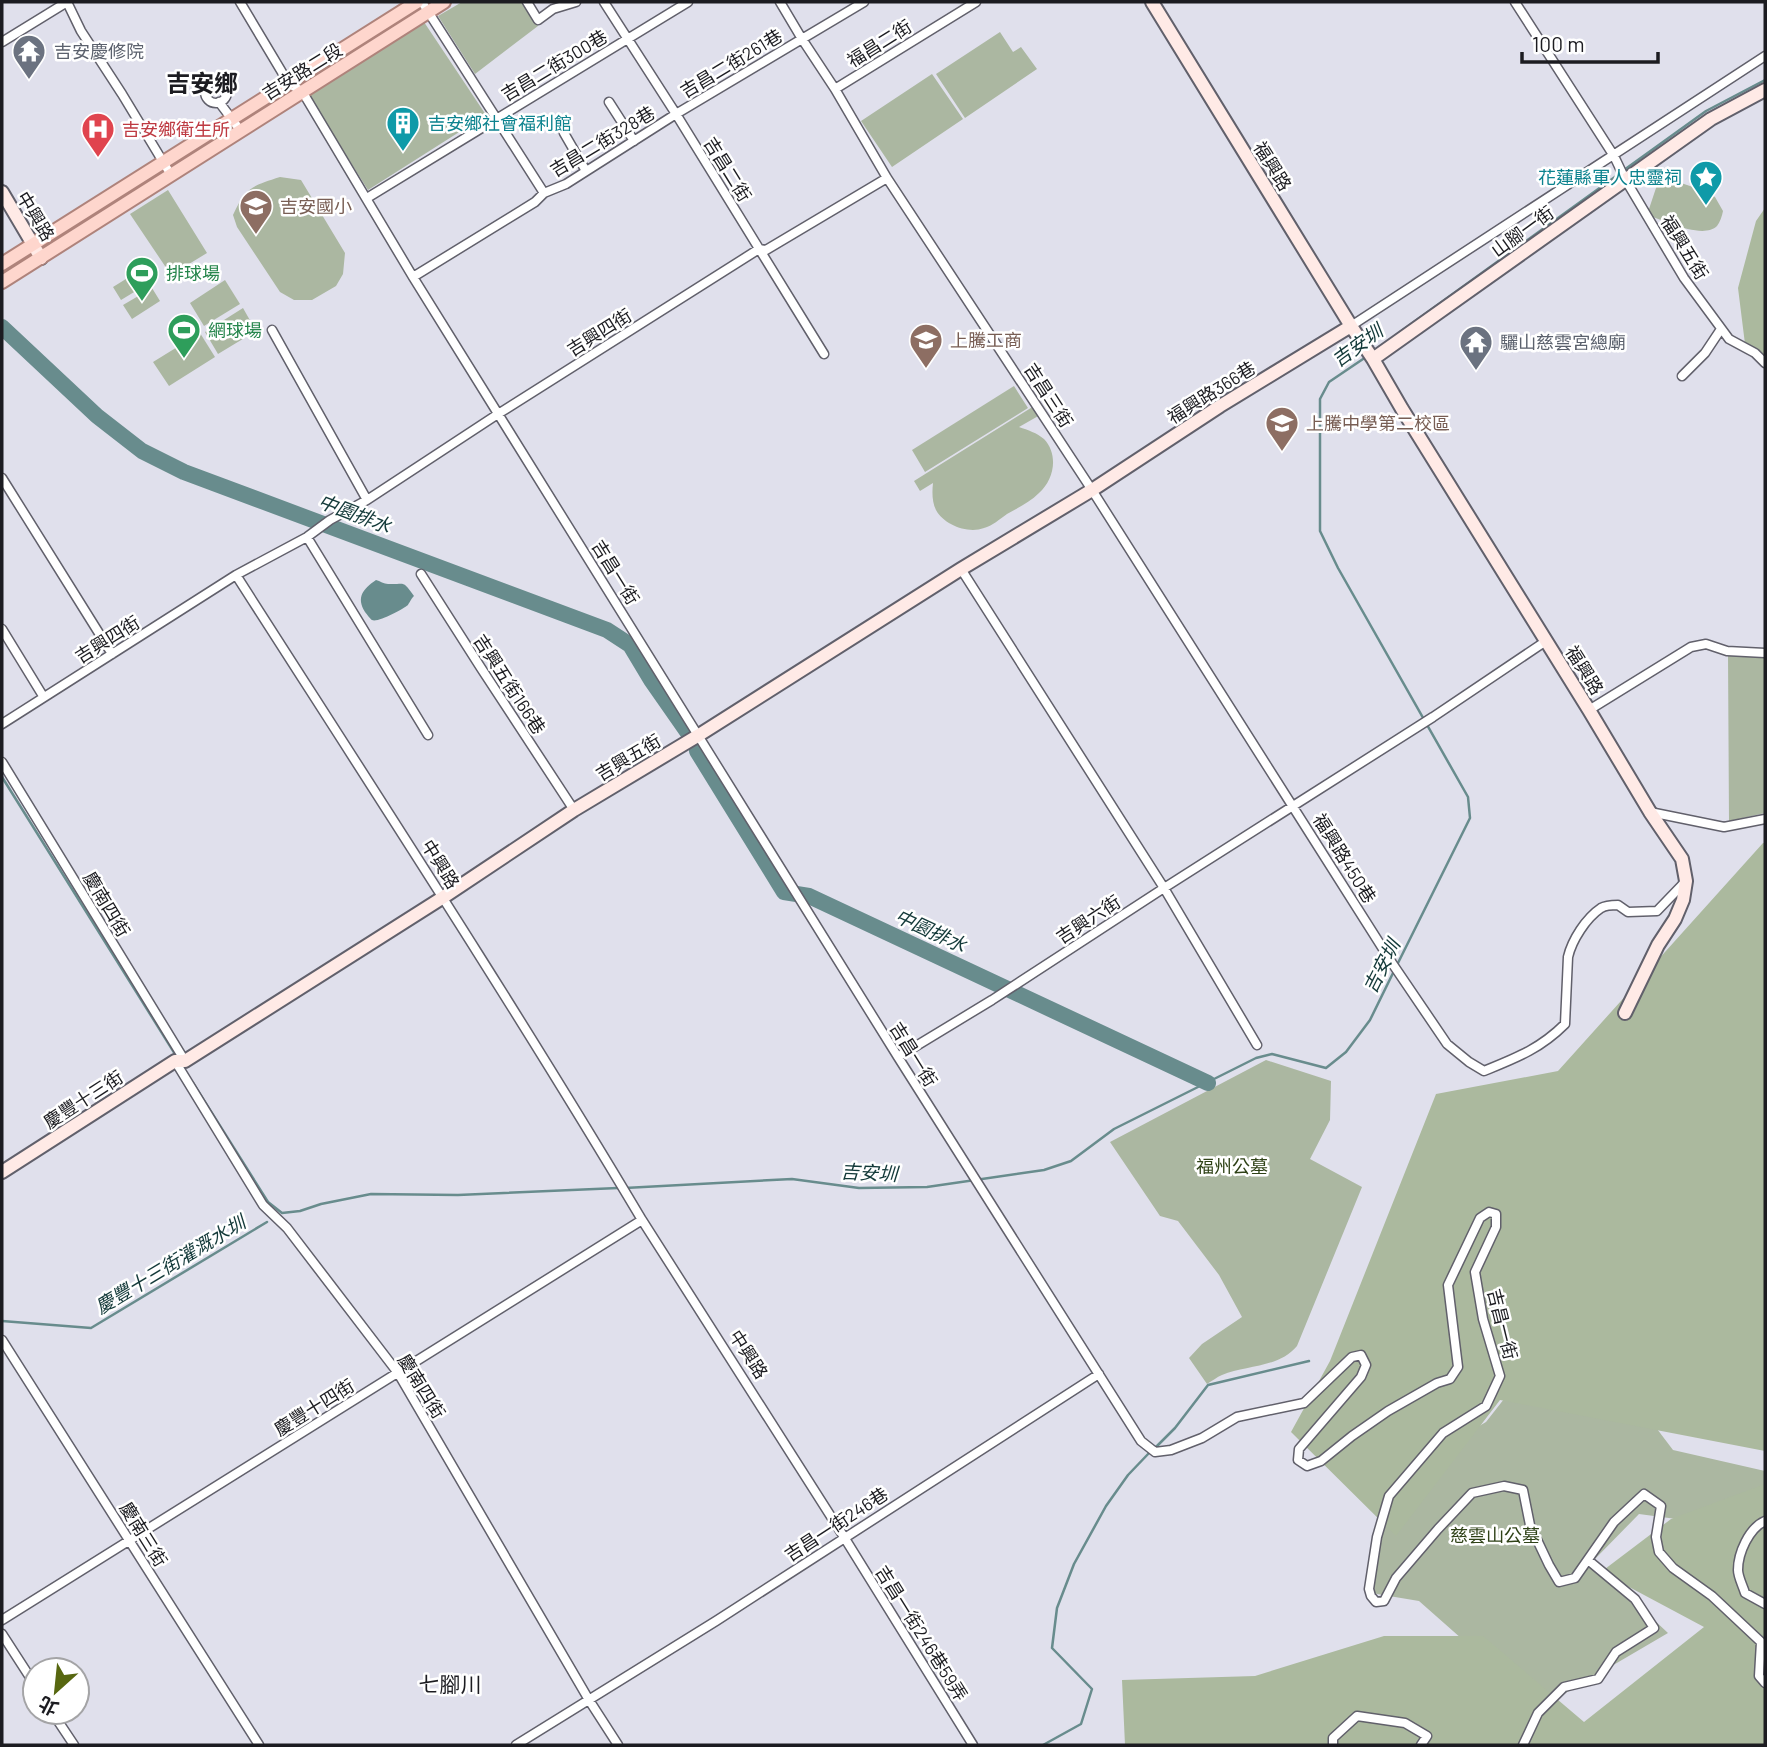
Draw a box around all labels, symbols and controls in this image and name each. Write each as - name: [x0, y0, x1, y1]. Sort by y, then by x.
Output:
- street label: 福昌二街: [843, 15, 915, 71]
- scale bar: [1522, 21, 1658, 65]
- street label: 吉昌二街261巷: [676, 24, 786, 102]
- street label: 吉昌二街300巷: [497, 25, 611, 105]
- text: 100 m: [1532, 31, 1585, 56]
- temple icon: 吉安慶修院: [10, 32, 48, 81]
- street label: 吉安路二段: [258, 38, 346, 104]
- place label: 吉安慶修院: [54, 40, 144, 62]
- district label: 吉安鄉: [166, 68, 238, 97]
- street label: 吉昌二街328巷: [546, 101, 658, 181]
- building icon: 吉安鄉社會福利館: [384, 104, 422, 153]
- hospital icon: 吉安鄉衛生所: [79, 110, 117, 159]
- place label: 吉安鄉社會福利館: [428, 112, 572, 134]
- place label: 吉安鄉衛生所: [122, 118, 230, 140]
- street label: 吉昌二街: [700, 133, 756, 205]
- street label: 福興路: [1249, 137, 1297, 195]
- place icon: 花蓮縣軍人忠靈祠: [1687, 158, 1725, 207]
- place label: 花蓮縣軍人忠靈祠: [1538, 166, 1682, 188]
- street label: 中興路: [13, 187, 59, 245]
- school or university icon: 吉安國小: [237, 187, 275, 236]
- place label: 吉安國小: [280, 195, 352, 217]
- street label: 山腳一街: [1486, 201, 1558, 261]
- street label: 福興五街: [1657, 211, 1713, 283]
- sports icon: 排球場: [123, 254, 161, 303]
- place label: 排球場: [166, 262, 220, 284]
- street label: 吉興四街: [563, 304, 635, 360]
- sports icon: 網球場: [165, 311, 203, 360]
- water label: 吉安圳: [1327, 317, 1389, 371]
- place label: 網球場: [208, 319, 262, 341]
- school or university icon: 上騰工商: [907, 321, 945, 370]
- temple icon: 驪山慈雲宮總廟: [1457, 323, 1495, 372]
- place label: 上騰工商: [950, 329, 1022, 351]
- place label: 驪山慈雲宮總廟: [1500, 331, 1626, 353]
- street label: 福興路366巷: [1163, 356, 1259, 428]
- street label: 吉昌三街: [1020, 359, 1078, 431]
- school or university icon: 上騰中學第二校區: [1263, 404, 1301, 453]
- place label: 上騰中學第二校區: [1306, 412, 1450, 434]
- water label: 中園排水: [315, 489, 396, 538]
- street label: 吉昌一街: [588, 536, 644, 608]
- street label: 吉興四街: [71, 611, 143, 667]
- street label: 吉興五街166巷: [470, 630, 550, 738]
- street label: 福興路: [1561, 641, 1609, 699]
- street label: 吉興五街: [591, 729, 665, 785]
- street label: 福興路450巷: [1309, 809, 1381, 907]
- street label: 中興路: [417, 835, 465, 893]
- street label: 慶南四街: [79, 867, 135, 941]
- street label: 吉興六街: [1052, 890, 1124, 948]
- water label: 中園排水: [892, 904, 971, 957]
- water label: 吉安圳: [1358, 933, 1406, 997]
- street label: 吉昌一街: [886, 1018, 942, 1090]
- street label: 慶豐十三街: [39, 1065, 127, 1133]
- park label: 福州公墓: [1196, 1155, 1268, 1177]
- water label: 吉安圳: [840, 1159, 901, 1185]
- water label: 慶豐十三街灌溉水圳: [91, 1209, 252, 1318]
- street label: 吉昌一街: [1484, 1286, 1522, 1362]
- street label: 中興路: [725, 1325, 773, 1383]
- street label: 慶南四街: [394, 1350, 450, 1422]
- street label: 慶豐十四街: [270, 1374, 358, 1440]
- street label: 吉昌一街246巷: [780, 1482, 892, 1566]
- street label: 慶南三街: [116, 1498, 172, 1570]
- park label: 慈雲山公墓: [1450, 1524, 1540, 1546]
- street label: 吉昌一街246巷59弄: [871, 1561, 973, 1705]
- north arrow: [21, 1656, 91, 1726]
- district label: 七腳川: [419, 1671, 482, 1696]
- text: 北: [34, 1692, 62, 1721]

